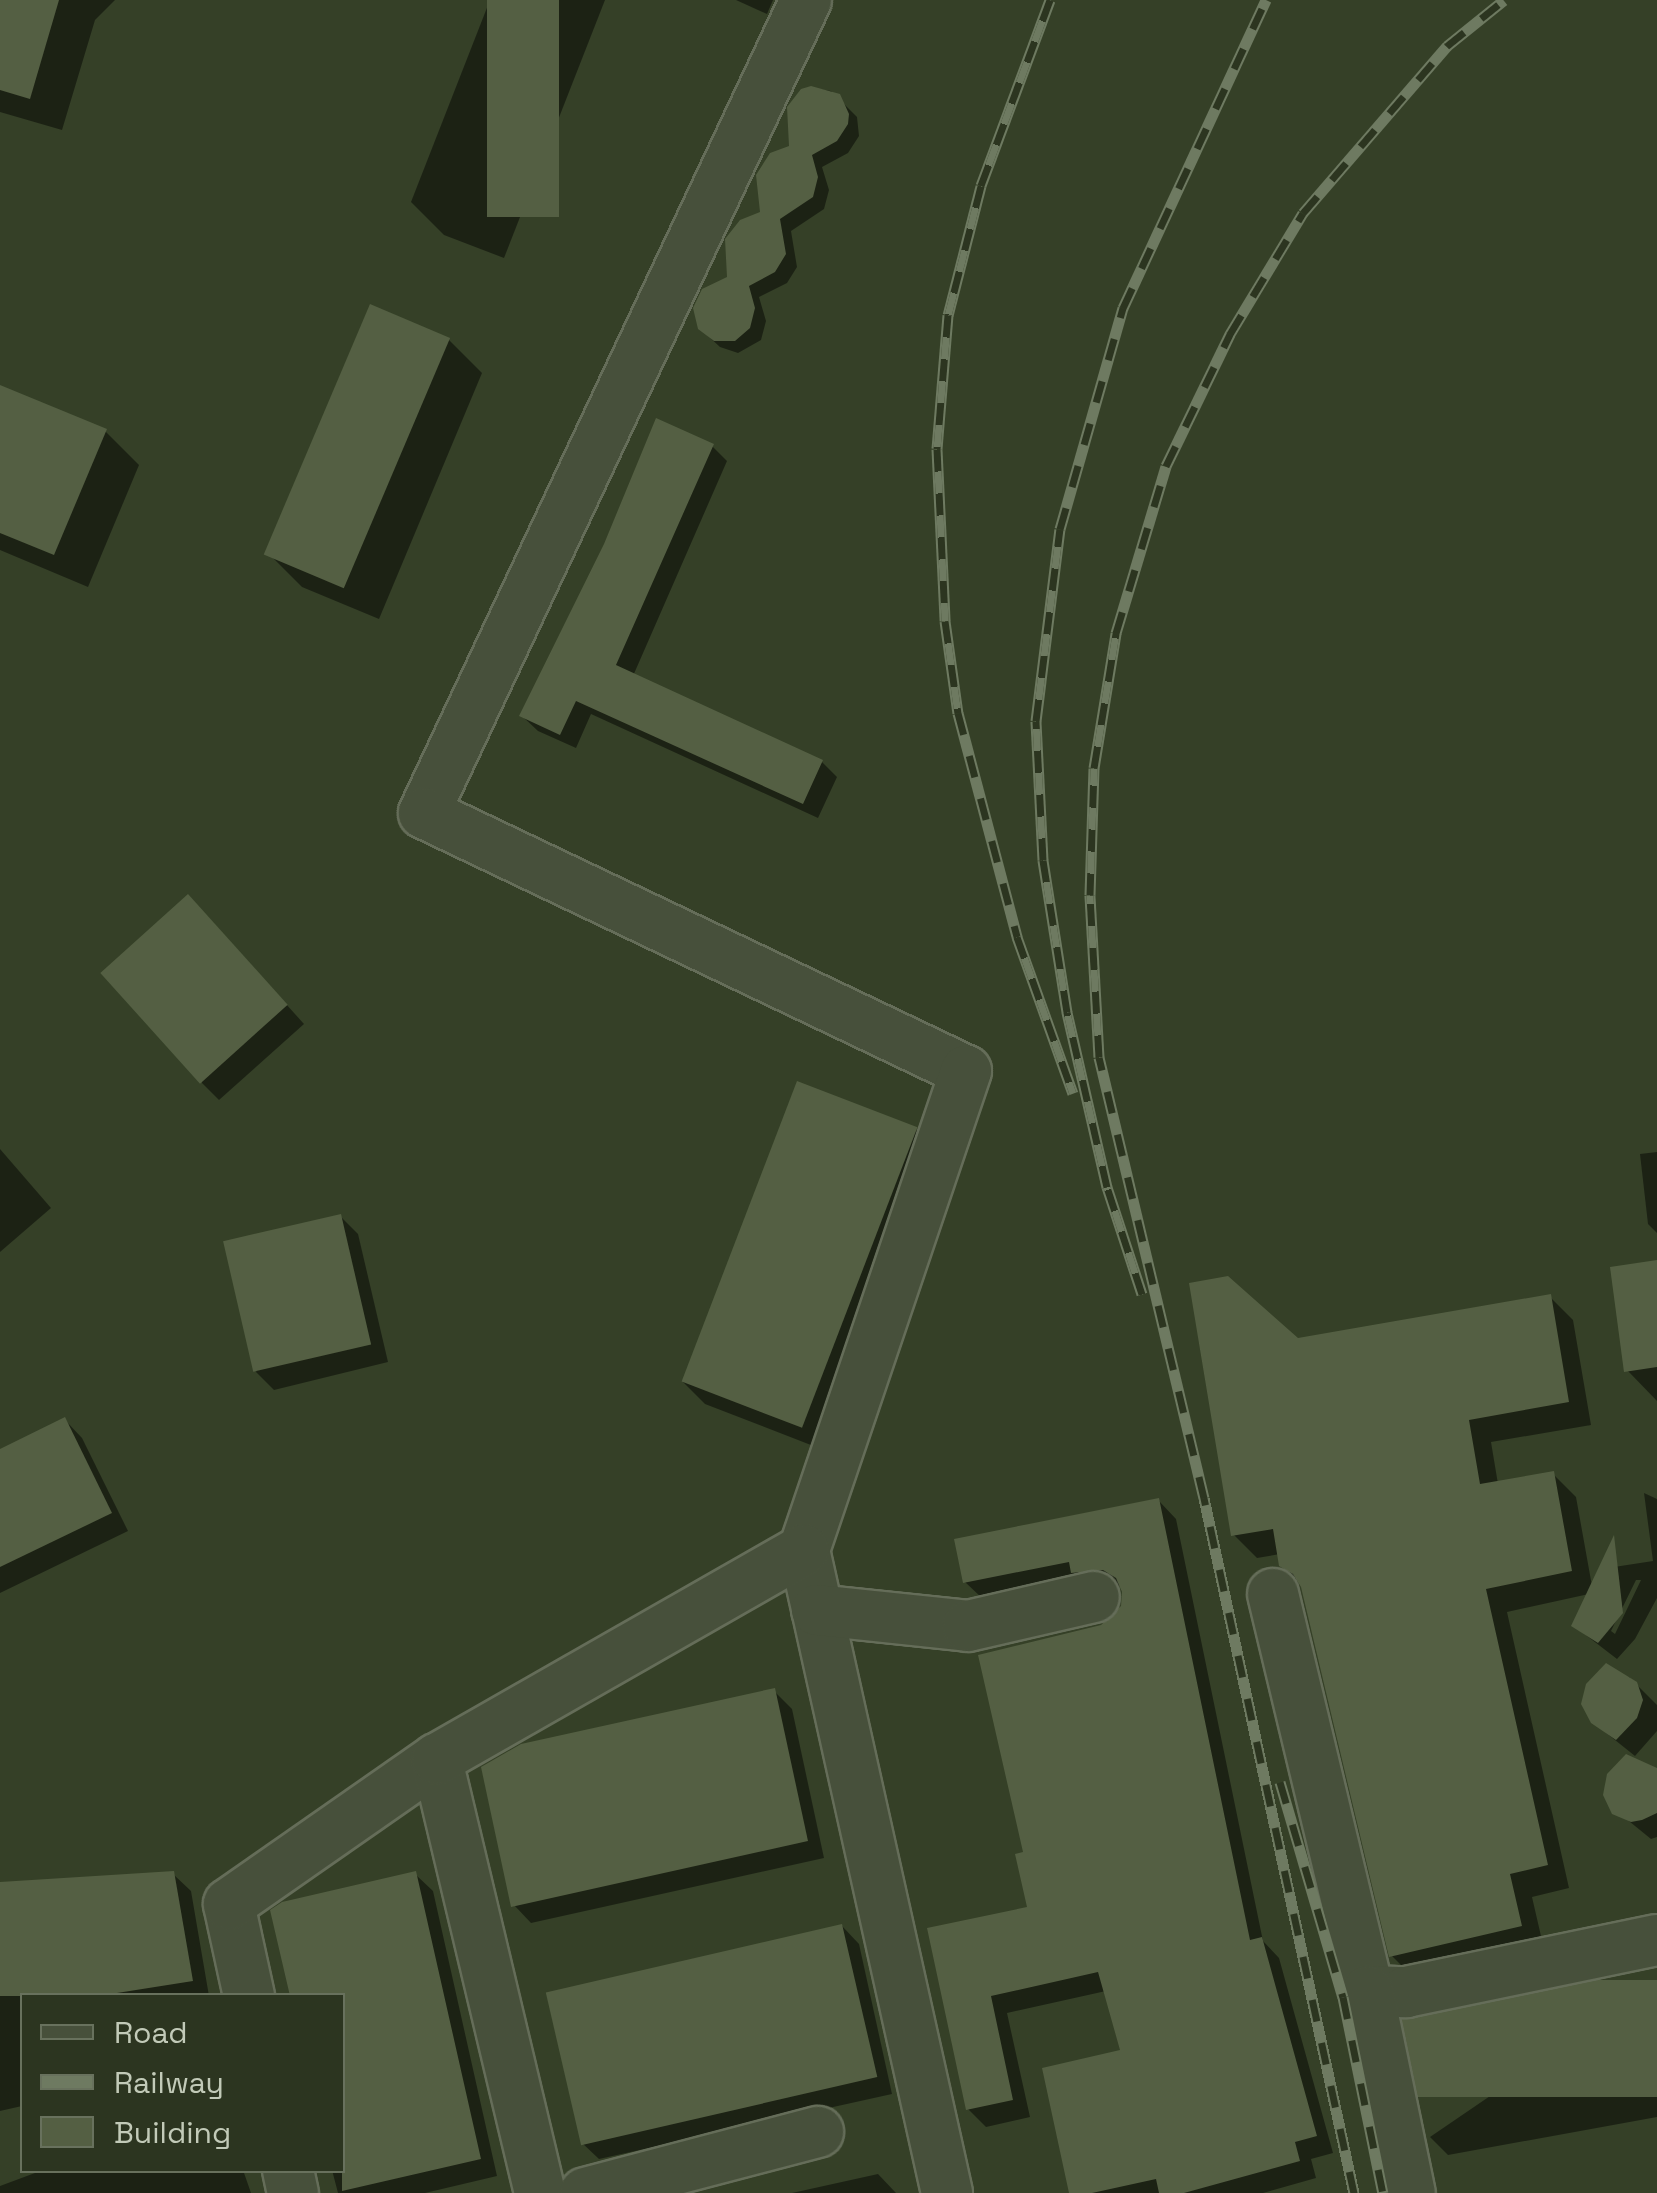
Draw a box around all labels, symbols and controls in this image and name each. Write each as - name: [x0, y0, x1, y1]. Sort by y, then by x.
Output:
- legend: [20, 1993, 345, 2173]
- text: Road: [114, 2013, 188, 2052]
- text: Railway: [114, 2063, 224, 2102]
- text: Building: [114, 2113, 231, 2152]

